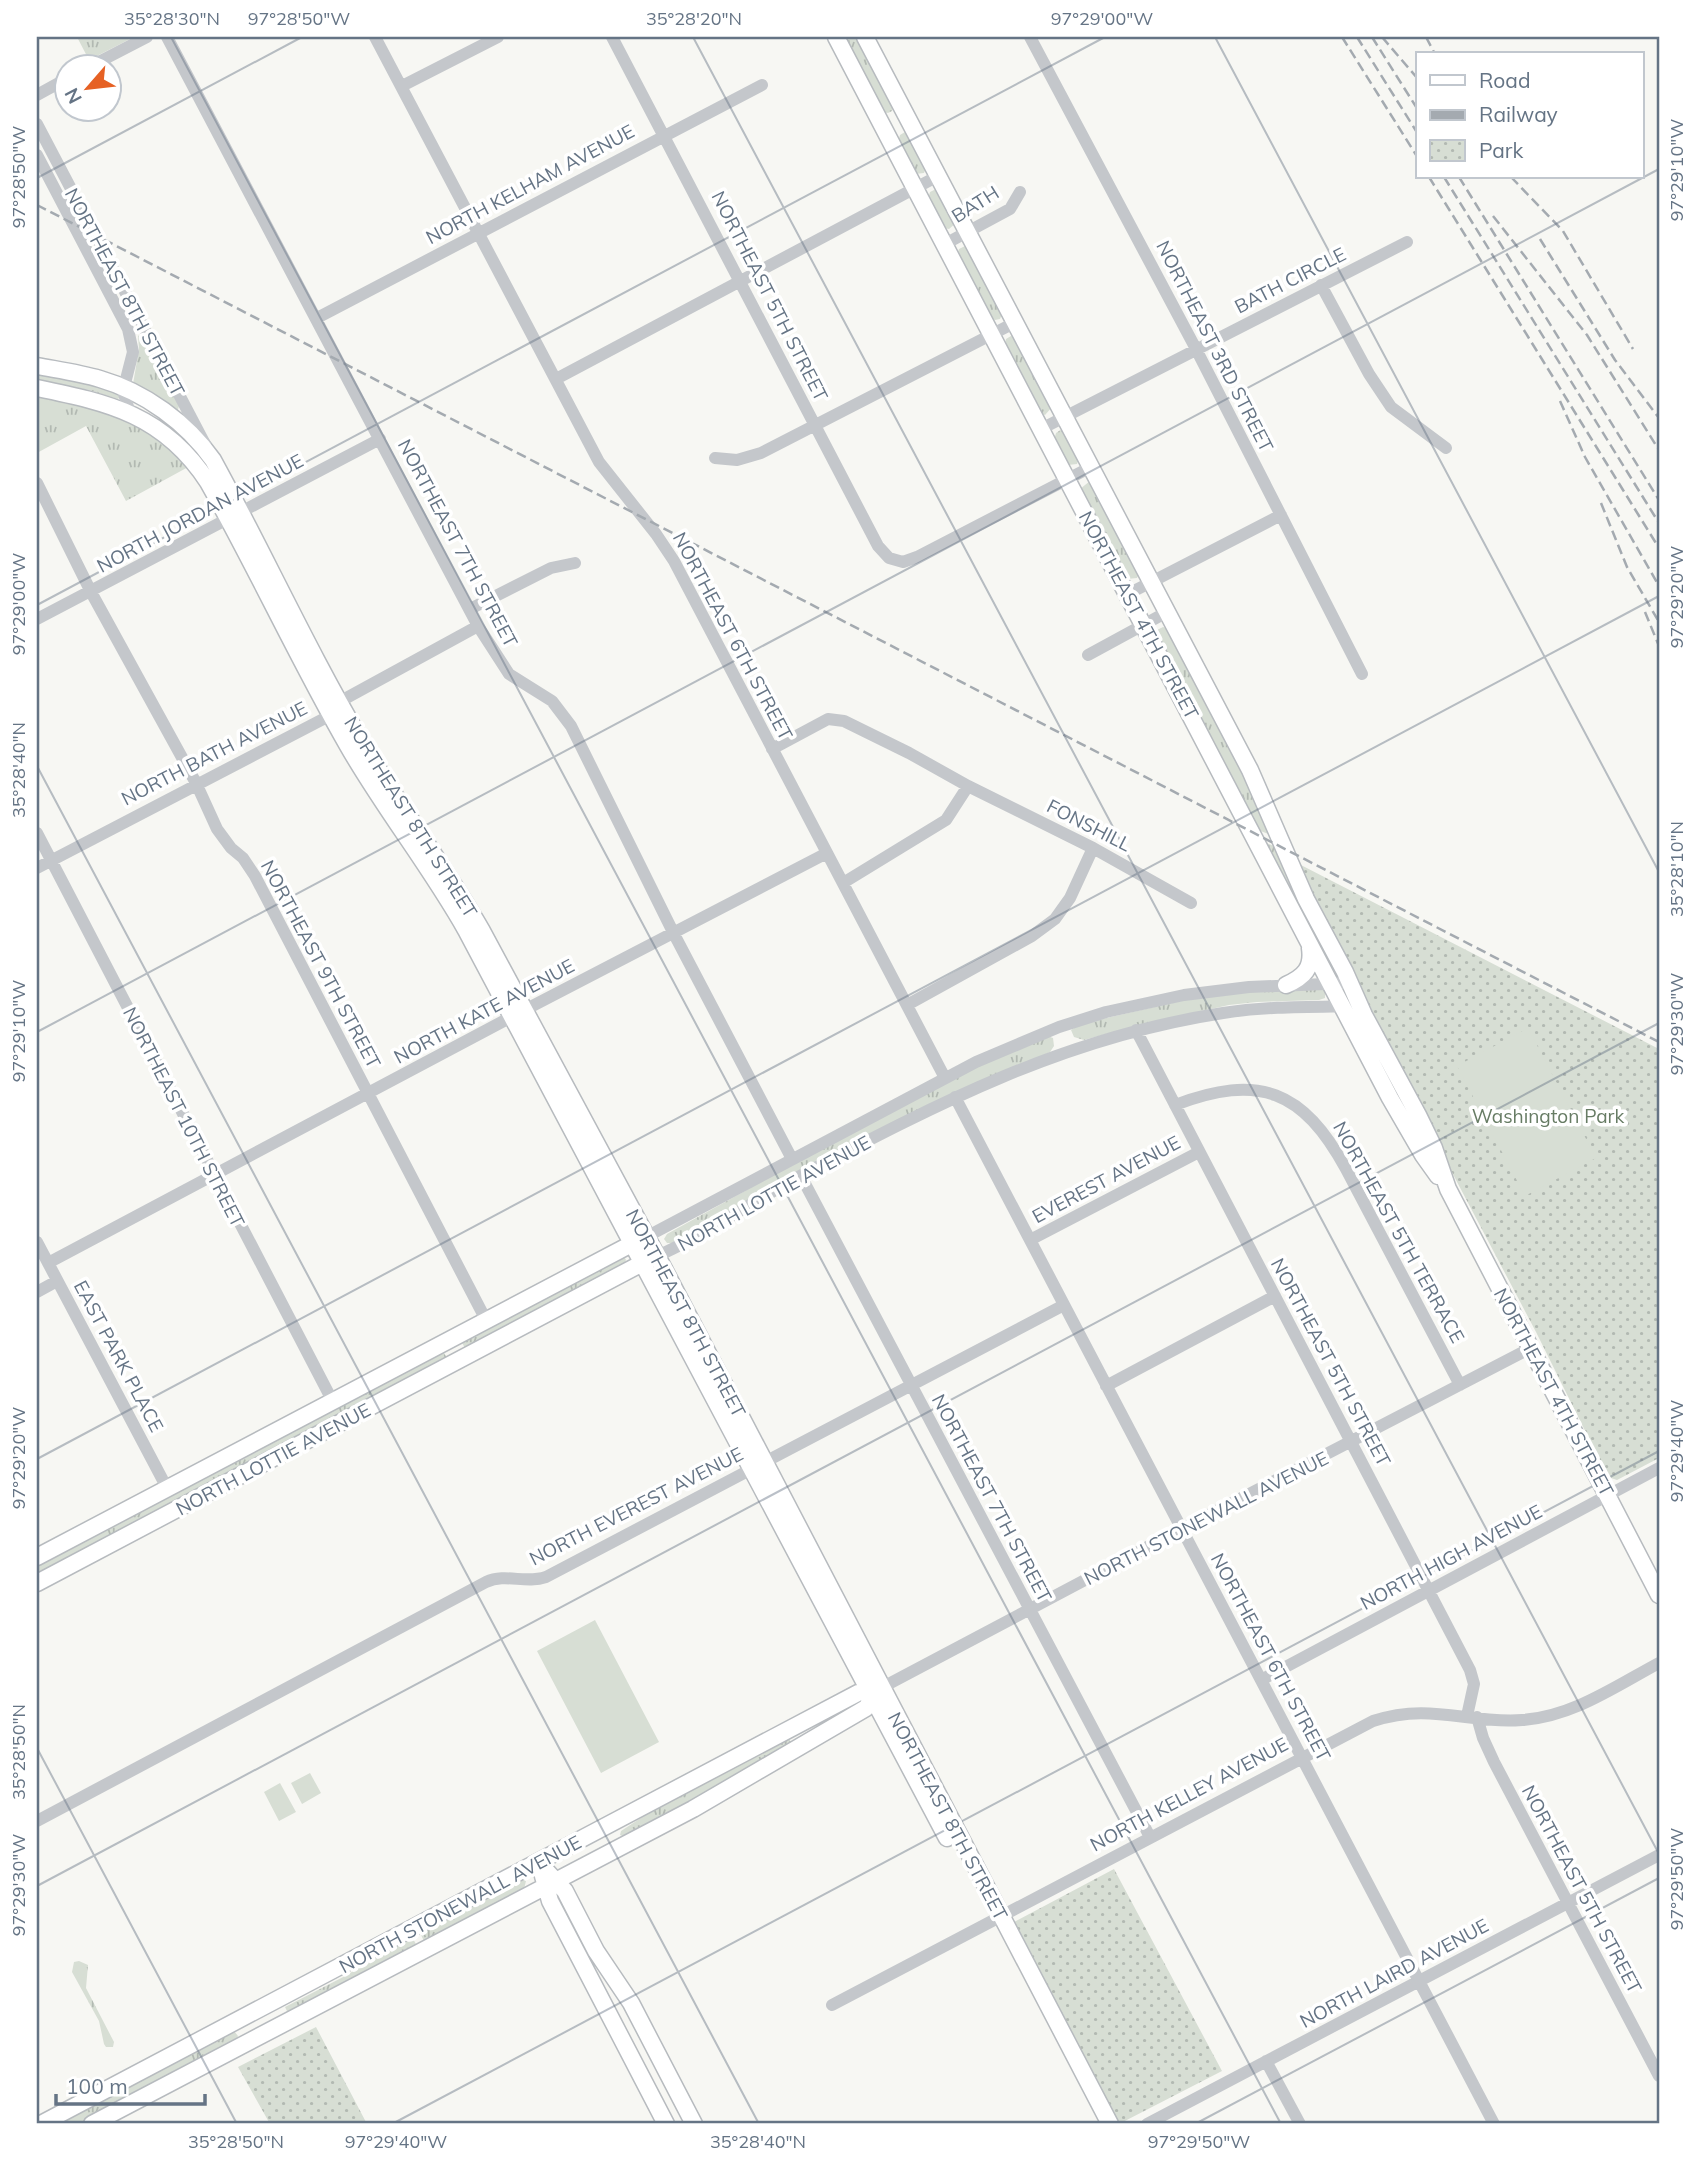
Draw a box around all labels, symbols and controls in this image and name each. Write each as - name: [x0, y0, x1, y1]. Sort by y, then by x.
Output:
- text: 35°28'30"N: [124, 7, 220, 30]
- text: 97°28'50"W: [248, 7, 350, 30]
- text: 35°28'20"N: [646, 7, 742, 30]
- text: 97°29'00"W: [1051, 7, 1153, 30]
- north arrow: [52, 52, 122, 122]
- legend: [1416, 52, 1644, 178]
- text: Road: [1479, 67, 1530, 93]
- text: N: [59, 84, 87, 108]
- text: Railway: [1479, 101, 1558, 127]
- street label: NORTH KELHAM AVENUE: [422, 119, 638, 249]
- text: 97°29'10"W: [1665, 119, 1688, 221]
- text: 97°28'50"W: [7, 126, 30, 228]
- text: Park: [1479, 137, 1523, 163]
- street label: BATH: [947, 180, 1003, 228]
- street label: NORTHEAST 8TH STREET: [60, 184, 190, 401]
- street label: NORTHEAST 5TH STREET: [707, 187, 834, 406]
- street label: NORTHEAST 3RD STREET: [1151, 236, 1279, 456]
- street label: BATH CIRCLE: [1230, 242, 1350, 318]
- street label: NORTHEAST 7TH STREET: [393, 435, 523, 652]
- street label: NORTH JORDAN AVENUE: [93, 448, 307, 578]
- street label: NORTHEAST 4TH STREET: [1074, 507, 1204, 724]
- street label: NORTHEAST 6TH STREET: [668, 528, 798, 745]
- text: 97°29'20"W: [1665, 546, 1688, 648]
- text: 97°29'00"W: [7, 553, 30, 655]
- street label: NORTH BATH AVENUE: [117, 696, 311, 810]
- street label: NORTHEAST 8TH STREET: [339, 712, 483, 922]
- text: 35°28'40"N: [7, 722, 30, 818]
- street label: FONSHILL: [1043, 794, 1136, 857]
- text: 35°28'10"N: [1665, 821, 1688, 917]
- street label: NORTHEAST 9TH STREET: [256, 856, 386, 1073]
- street label: NORTH KATE AVENUE: [390, 953, 578, 1069]
- text: 97°29'30"W: [1665, 973, 1688, 1075]
- text: 97°29'10"W: [7, 980, 30, 1082]
- street label: NORTHEAST 10TH STREET: [118, 1003, 250, 1232]
- park label: Washington Park: [1472, 1104, 1625, 1128]
- street label: NORTHEAST 5TH TERRACE: [1328, 1117, 1470, 1347]
- street label: NORTH LOTTIE AVENUE: [673, 1130, 875, 1256]
- street label: EVEREST AVENUE: [1028, 1130, 1184, 1228]
- street label: NORTHEAST 8TH STREET: [621, 1205, 751, 1422]
- street label: NORTHEAST 5TH STREET: [1266, 1254, 1396, 1471]
- street label: EAST PARK PLACE: [69, 1276, 169, 1436]
- street label: NORTHEAST 4TH STREET: [1489, 1284, 1619, 1501]
- street label: NORTHEAST 7TH STREET: [927, 1390, 1057, 1607]
- street label: NORTH LOTTIE AVENUE: [172, 1397, 374, 1521]
- text: 97°29'40"W: [1665, 1400, 1688, 1502]
- text: 97°29'20"W: [7, 1407, 30, 1509]
- street label: NORTH EVEREST AVENUE: [525, 1442, 747, 1570]
- street label: NORTH STONEWALL AVENUE: [1080, 1446, 1332, 1590]
- street label: NORTH HIGH AVENUE: [1356, 1499, 1546, 1615]
- street label: NORTHEAST 6TH STREET: [1206, 1549, 1336, 1766]
- text: 35°28'50"N: [7, 1704, 30, 1800]
- street label: NORTHEAST 8TH STREET: [883, 1708, 1013, 1925]
- street label: NORTH KELLEY AVENUE: [1086, 1732, 1292, 1856]
- street label: NORTHEAST 5TH STREET: [1517, 1781, 1647, 1998]
- text: 97°29'50"W: [1665, 1828, 1688, 1930]
- street label: NORTH STONEWALL AVENUE: [335, 1830, 585, 1978]
- text: 97°29'30"W: [7, 1834, 30, 1936]
- street label: NORTH LAIRD AVENUE: [1295, 1913, 1493, 2033]
- scale bar: [56, 2063, 205, 2107]
- text: 100 m: [66, 2073, 128, 2099]
- text: 35°28'50"N: [188, 2130, 284, 2153]
- text: 97°29'40"W: [345, 2130, 447, 2153]
- text: 35°28'40"N: [710, 2130, 806, 2153]
- text: 97°29'50"W: [1148, 2130, 1250, 2153]

